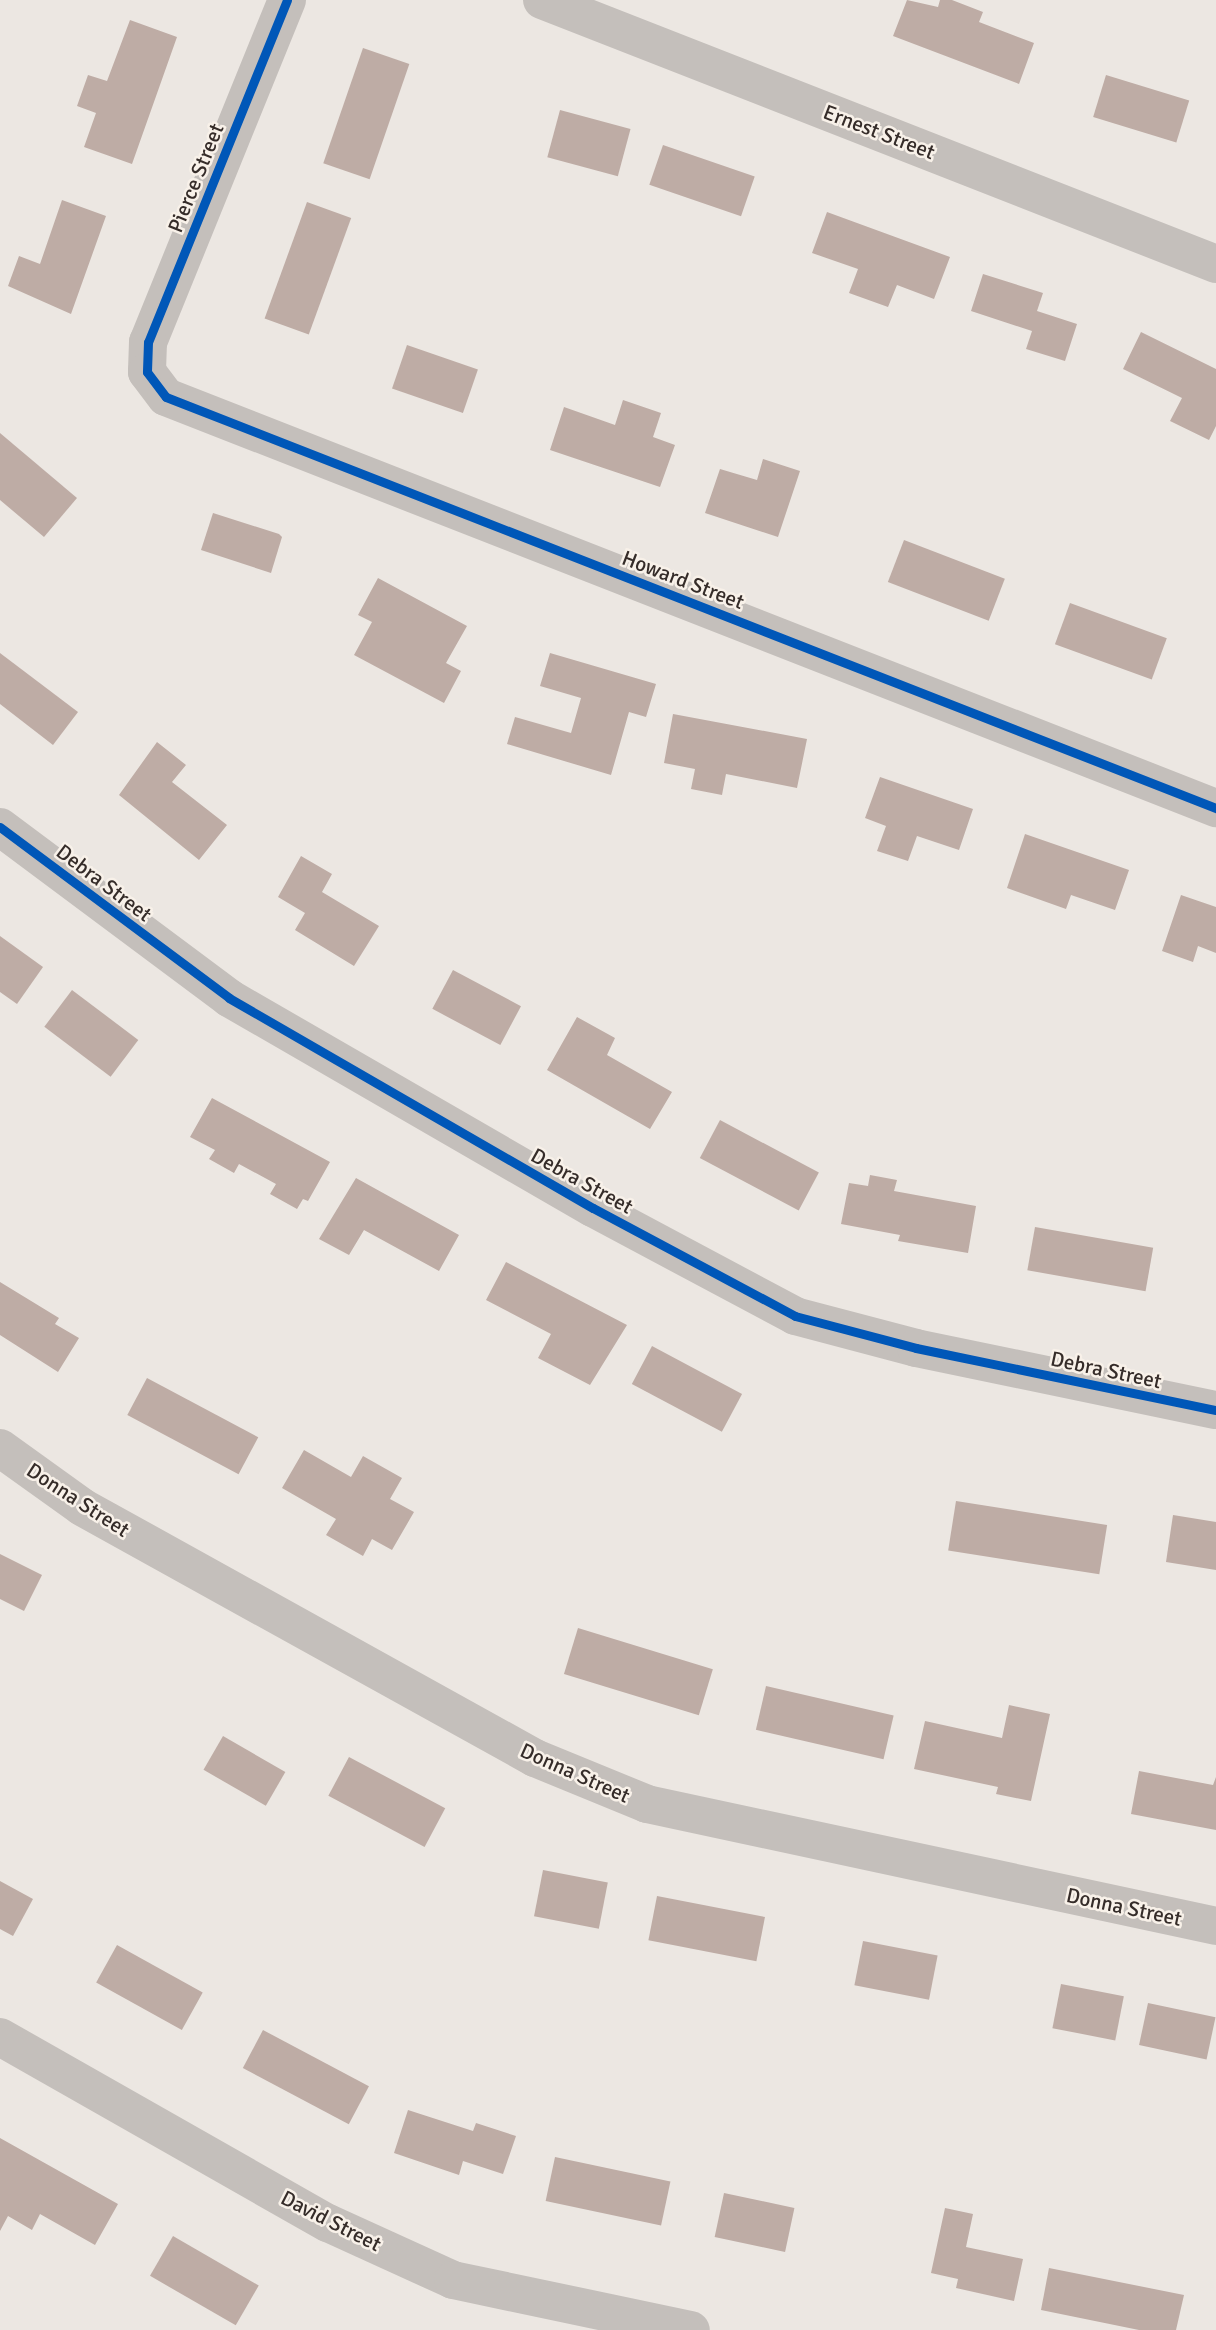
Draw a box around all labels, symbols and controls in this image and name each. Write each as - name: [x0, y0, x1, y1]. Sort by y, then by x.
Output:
- street label: Ernest Street: [820, 99, 938, 165]
- street label: Pierce Street: [163, 120, 229, 236]
- street label: Howard Street: [619, 545, 747, 615]
- street label: Debra Street: [51, 839, 157, 927]
- street label: Debra Street: [527, 1143, 637, 1219]
- street label: Debra Street: [1048, 1346, 1164, 1394]
- street label: Donna Street: [22, 1457, 134, 1543]
- street label: Donna Street: [516, 1738, 634, 1808]
- street label: Donna Street: [1064, 1882, 1184, 1932]
- street label: David Street: [277, 2185, 385, 2257]

